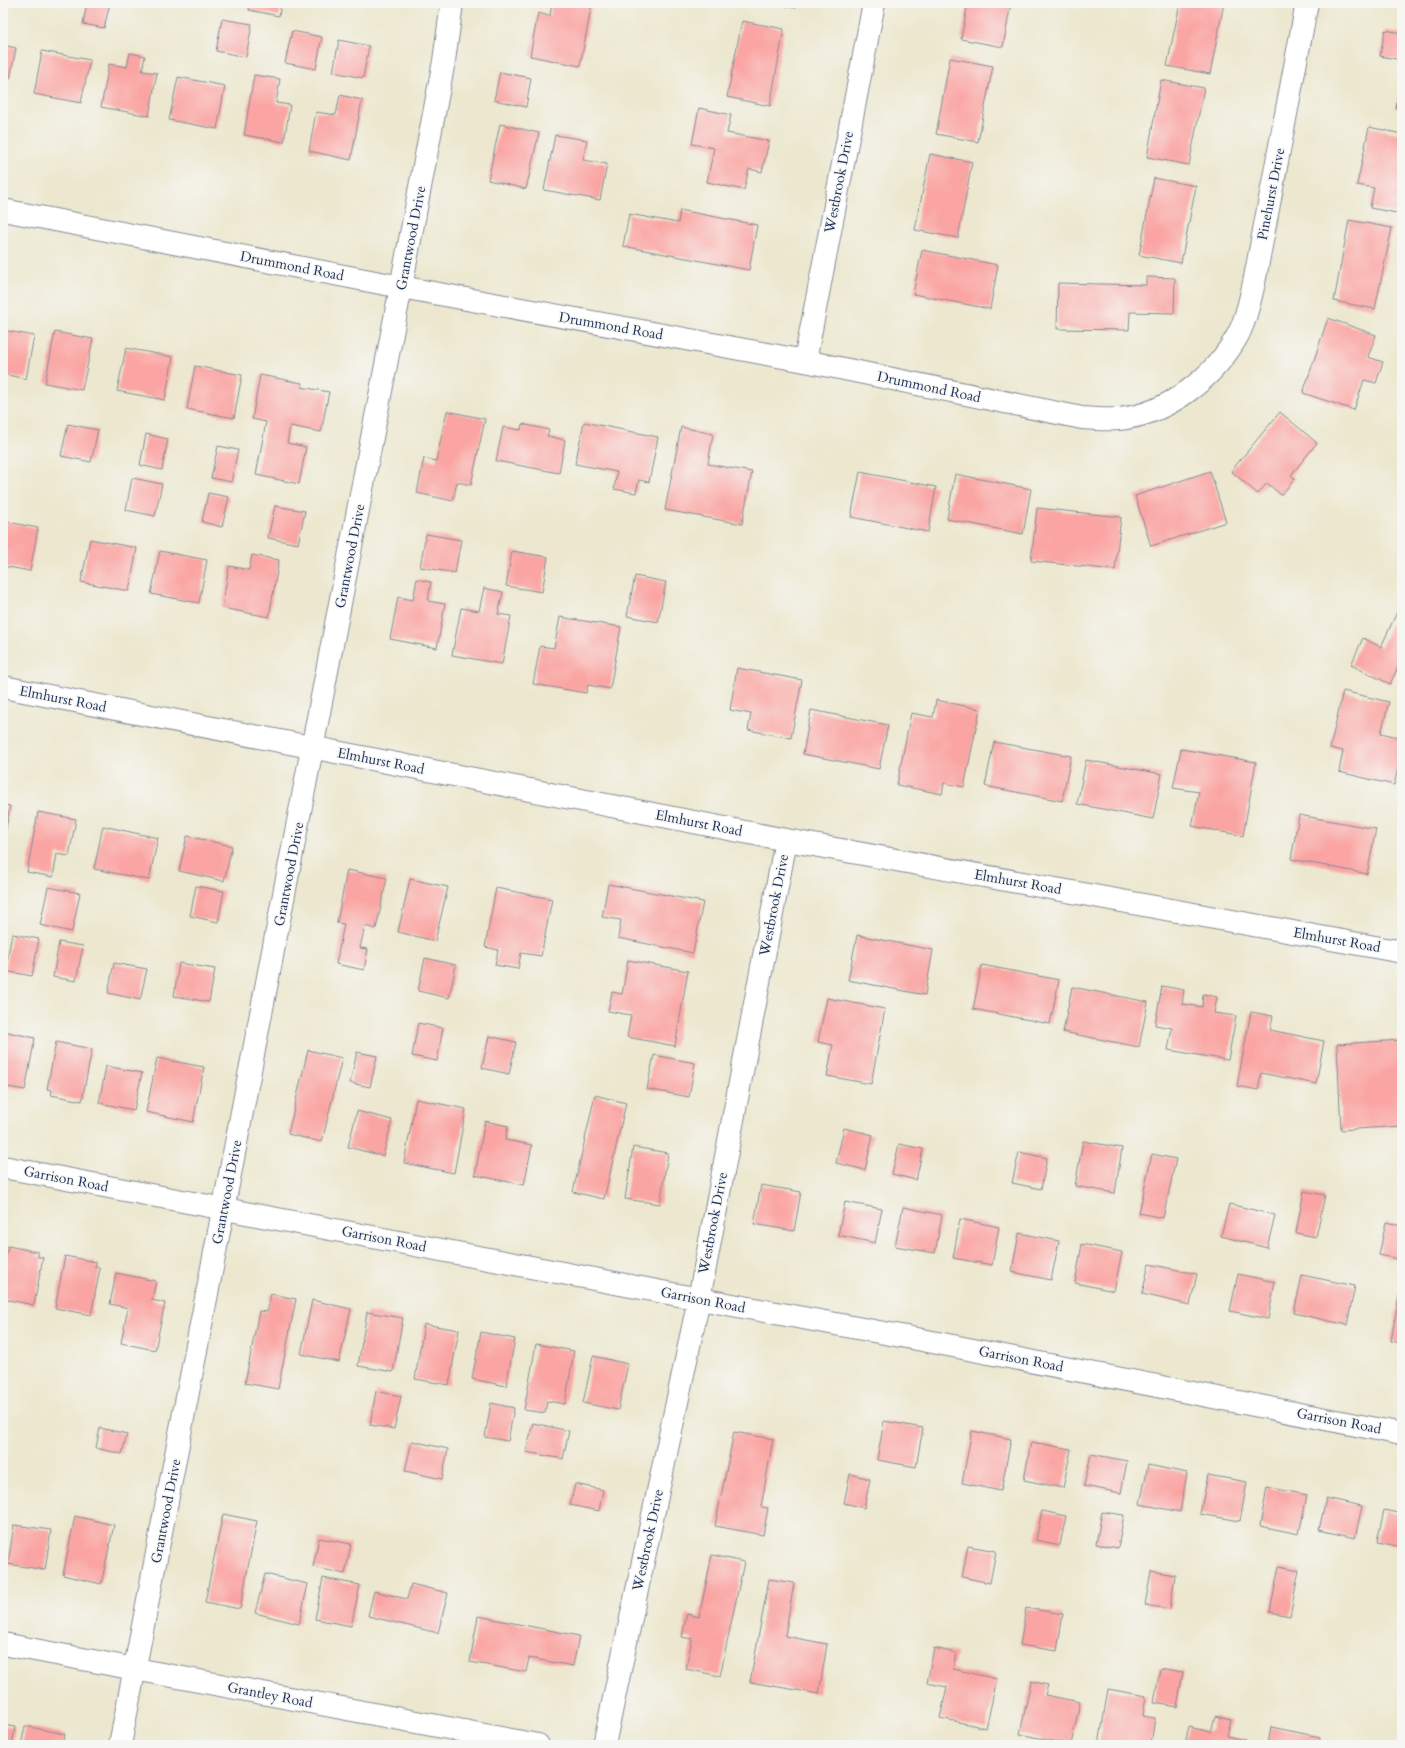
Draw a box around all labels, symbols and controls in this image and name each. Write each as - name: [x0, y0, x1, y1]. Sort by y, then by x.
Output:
- street label: Westbrook Drive: [820, 129, 858, 236]
- street label: Pinehurst Drive: [1253, 146, 1289, 242]
- street label: Grantwood Drive: [392, 184, 430, 292]
- street label: Drummond Road: [238, 247, 346, 285]
- street label: Drummond Road: [557, 307, 665, 345]
- street label: Drummond Road: [875, 367, 983, 407]
- street label: Grantwood Drive: [331, 502, 369, 610]
- street label: Elmhurst Road: [18, 681, 109, 717]
- street label: Elmhurst Road: [336, 743, 427, 779]
- street label: Elmhurst Road: [654, 805, 745, 841]
- street label: Grantwood Drive: [270, 820, 308, 928]
- street label: Westbrook Drive: [755, 852, 793, 959]
- street label: Elmhurst Road: [973, 865, 1064, 899]
- street label: Elmhurst Road: [1292, 923, 1383, 957]
- street label: Grantwood Drive: [208, 1138, 246, 1246]
- street label: Garrison Road: [22, 1161, 111, 1197]
- street label: Westbrook Drive: [694, 1170, 732, 1277]
- street label: Garrison Road: [340, 1221, 429, 1257]
- street label: Garrison Road: [659, 1282, 748, 1318]
- street label: Garrison Road: [977, 1341, 1066, 1377]
- street label: Garrison Road: [1295, 1403, 1384, 1439]
- street label: Grantwood Drive: [147, 1457, 185, 1565]
- street label: Westbrook Drive: [628, 1487, 668, 1594]
- street label: Grantley Road: [226, 1677, 315, 1713]

